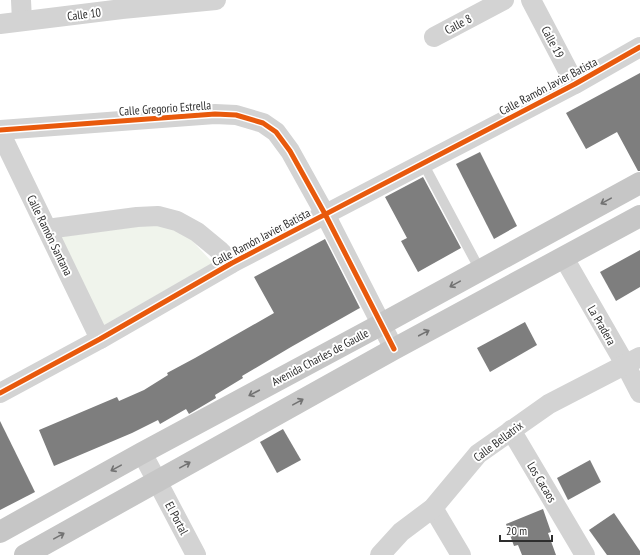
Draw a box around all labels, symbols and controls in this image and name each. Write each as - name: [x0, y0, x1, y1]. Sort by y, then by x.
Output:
- street label: Calle 10: [66, 4, 102, 24]
- street label: Calle 8: [442, 11, 474, 37]
- street label: Calle 19: [538, 23, 568, 61]
- street label: Calle Ramón Javier Batista: [496, 54, 600, 118]
- street label: Calle Gregorio Estrella: [118, 97, 212, 119]
- street label: Calle Ramón Santana: [24, 192, 76, 278]
- one-way arrow: [600, 198, 612, 206]
- street label: Calle Ramón Javier Batista: [209, 205, 313, 269]
- one-way arrow: [449, 280, 461, 288]
- street label: La Pradera: [585, 302, 619, 348]
- street label: Avenida Charles de Gaulle: [269, 325, 371, 389]
- one-way arrow: [418, 328, 430, 336]
- one-way arrow: [249, 389, 261, 397]
- one-way arrow: [292, 398, 304, 406]
- street label: Calle Bellatrix: [470, 417, 526, 465]
- street label: Los Cacaos: [524, 459, 560, 505]
- one-way arrow: [178, 461, 190, 469]
- one-way arrow: [110, 465, 122, 472]
- street label: El Portal: [162, 499, 192, 537]
- scale bar: [500, 517, 552, 543]
- text: 20 m: [506, 523, 527, 538]
- one-way arrow: [53, 531, 65, 539]

